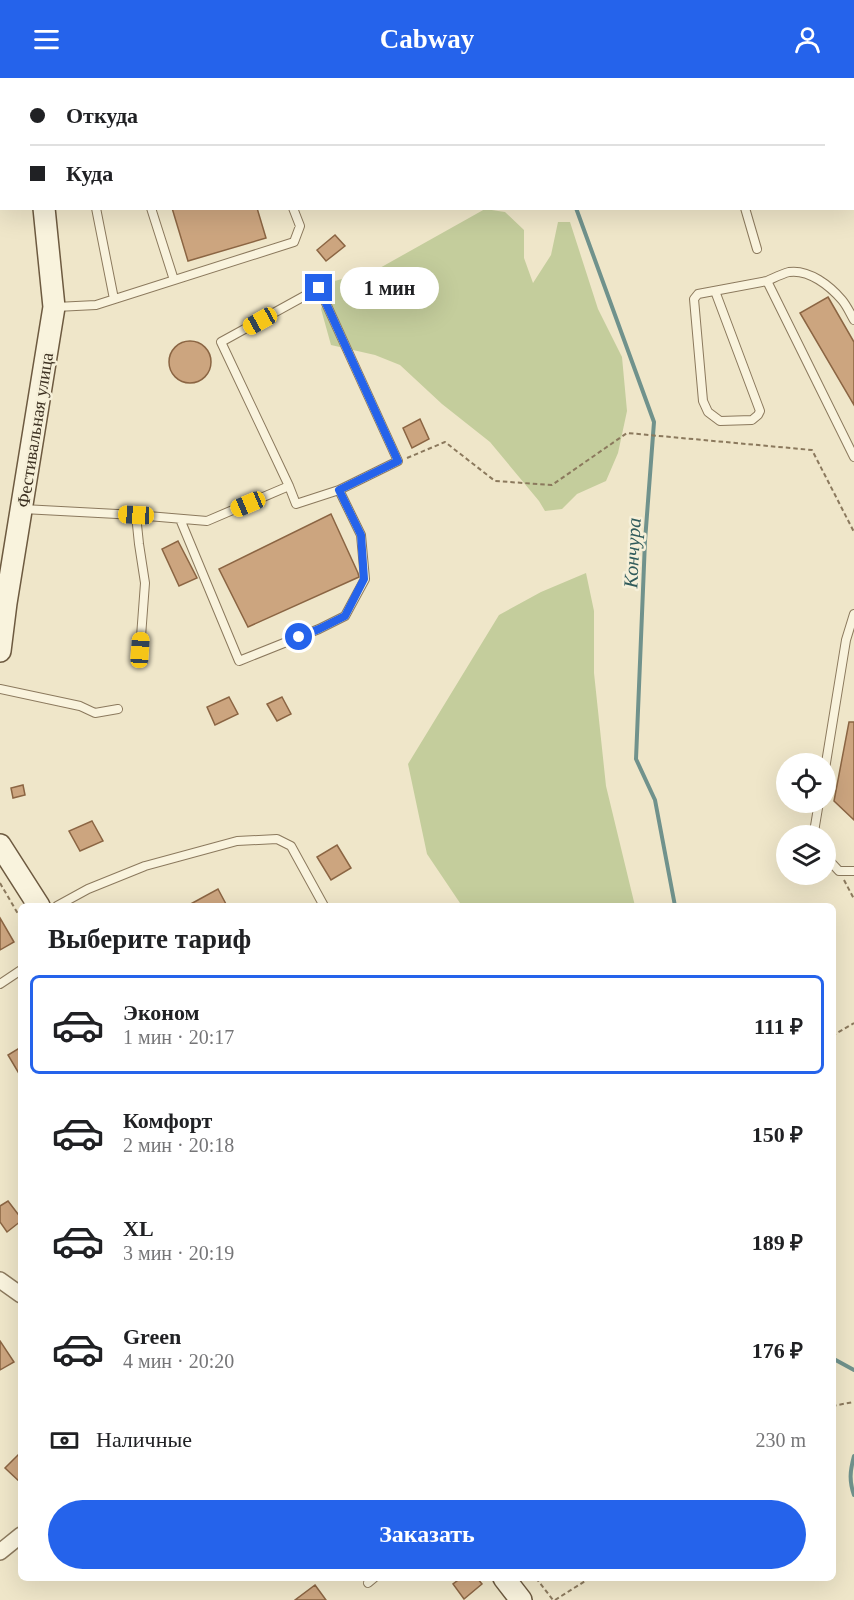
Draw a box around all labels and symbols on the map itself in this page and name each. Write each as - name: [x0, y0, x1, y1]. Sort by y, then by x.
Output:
- callout: 1 мин: [340, 267, 439, 309]
- route end: [305, 274, 332, 301]
- car: [240, 304, 280, 338]
- street label: Фестивальная улица: [13, 351, 57, 509]
- car: [228, 489, 268, 519]
- car: [118, 505, 154, 525]
- water label: Кончура: [619, 517, 646, 590]
- route start: [285, 623, 312, 650]
- car: [130, 631, 150, 669]

